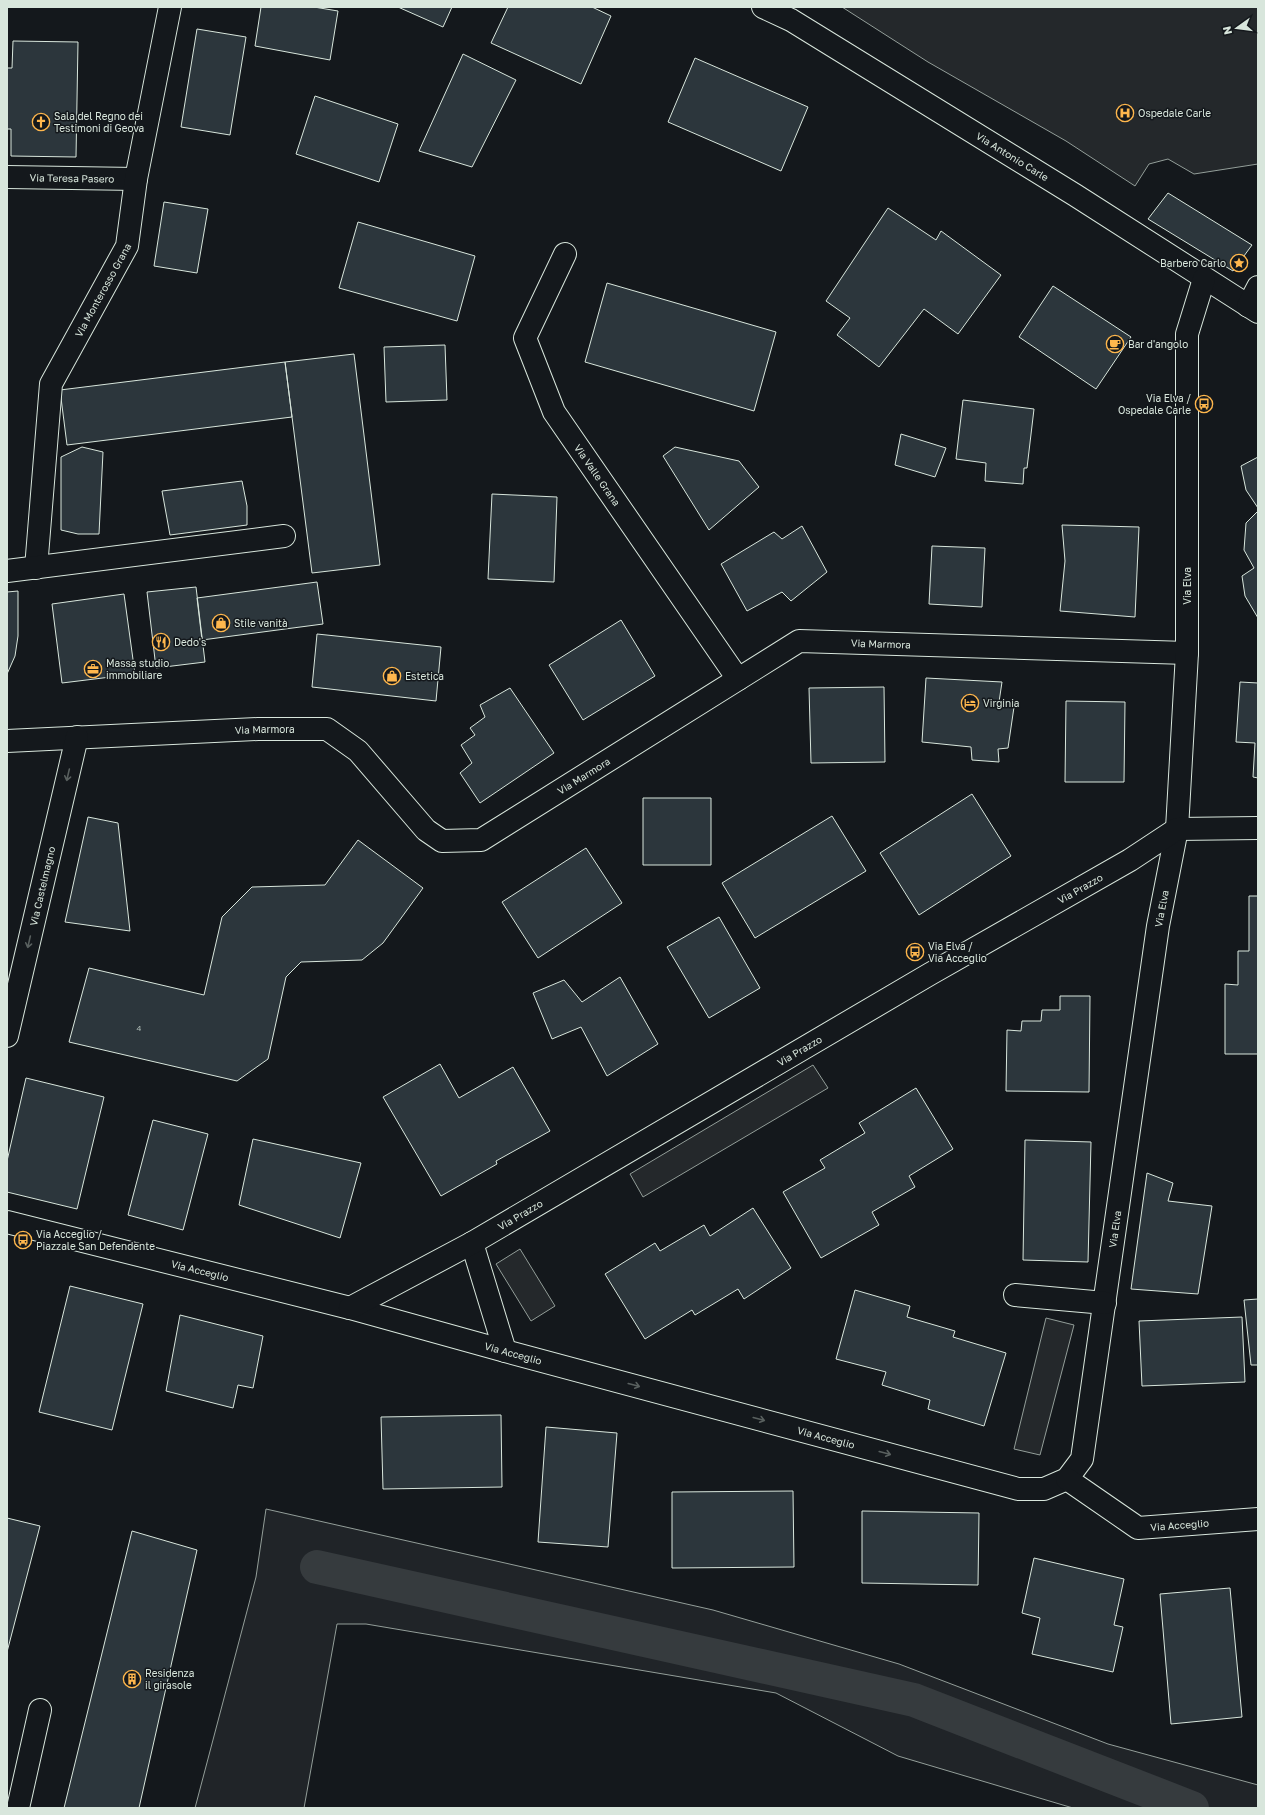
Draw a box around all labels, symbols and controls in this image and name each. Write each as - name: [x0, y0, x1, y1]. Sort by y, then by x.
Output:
- north arrow: [1217, 8, 1257, 48]
- text: N: [1219, 25, 1234, 36]
- hospital icon: Ospedale Carle: [1115, 103, 1135, 123]
- place label: Ospedale Carle: [1138, 107, 1211, 119]
- place label: Sala del Regno dei Testimoni di Geova: [54, 110, 144, 134]
- church icon: Sala del Regno dei Testimoni di Geova: [31, 112, 51, 132]
- street label: Via Antonio Carle: [974, 130, 1051, 183]
- street label: Via Teresa Pasero: [29, 171, 114, 185]
- street label: Via Monterosso Grana: [72, 241, 133, 339]
- place icon: Barbero Carlo: [1229, 253, 1249, 273]
- place label: Barbero Carlo: [1160, 257, 1226, 269]
- cafe icon: Bar d'angolo: [1105, 334, 1125, 354]
- place label: Bar d'angolo: [1128, 338, 1188, 350]
- place label: Via Elva / Ospedale Carle: [1118, 392, 1191, 416]
- bus stop icon: Via Elva / Ospedale Carle: [1194, 394, 1214, 414]
- street label: Via Valle Grana: [572, 442, 623, 508]
- street label: Via Elva: [1181, 567, 1193, 605]
- shop icon: Stile vanità: [211, 613, 231, 633]
- place label: Stile vanità: [234, 617, 288, 629]
- restaurant icon: Dedo's: [151, 632, 171, 652]
- place label: Dedo's: [174, 636, 206, 648]
- street label: Via Marmora: [851, 637, 911, 650]
- place label: Massa studio immobiliare: [106, 657, 169, 681]
- office icon: Massa studio immobiliare: [83, 659, 103, 679]
- shop icon: Estetica: [382, 666, 402, 686]
- place label: Estetica: [405, 670, 444, 682]
- hotel icon: Virginia: [960, 693, 980, 713]
- place label: Virginia: [983, 697, 1020, 709]
- street label: Via Marmora: [234, 723, 295, 736]
- street label: Via Marmora: [555, 755, 612, 797]
- one-way arrow: [64, 768, 72, 781]
- street label: Via Castelmagno: [27, 845, 57, 927]
- street label: Via Prazzo: [1055, 871, 1105, 906]
- street label: Via Elva: [1152, 889, 1171, 928]
- one-way arrow: [25, 935, 32, 948]
- place label: Via Elva / Via Acceglio: [928, 940, 987, 964]
- bus stop icon: Via Elva / Via Acceglio: [905, 942, 925, 962]
- house number: 4: [137, 1023, 142, 1033]
- street label: Via Prazzo: [775, 1033, 824, 1068]
- street label: Via Prazzo: [496, 1197, 545, 1233]
- street label: Via Elva: [1106, 1210, 1123, 1249]
- place label: Via Acceglio / Piazzale San Defendente: [36, 1228, 155, 1252]
- bus stop icon: Via Acceglio / Piazzale San Defendente: [13, 1230, 33, 1250]
- street label: Via Acceglio: [170, 1257, 230, 1283]
- street label: Via Acceglio: [483, 1340, 543, 1367]
- one-way arrow: [627, 1382, 640, 1390]
- one-way arrow: [753, 1416, 766, 1424]
- street label: Via Acceglio: [796, 1424, 856, 1451]
- one-way arrow: [878, 1450, 891, 1457]
- street label: Via Acceglio: [1150, 1517, 1209, 1533]
- place label: Residenza il girasole: [145, 1667, 194, 1691]
- building icon: Residenza il girasole: [122, 1669, 142, 1689]

